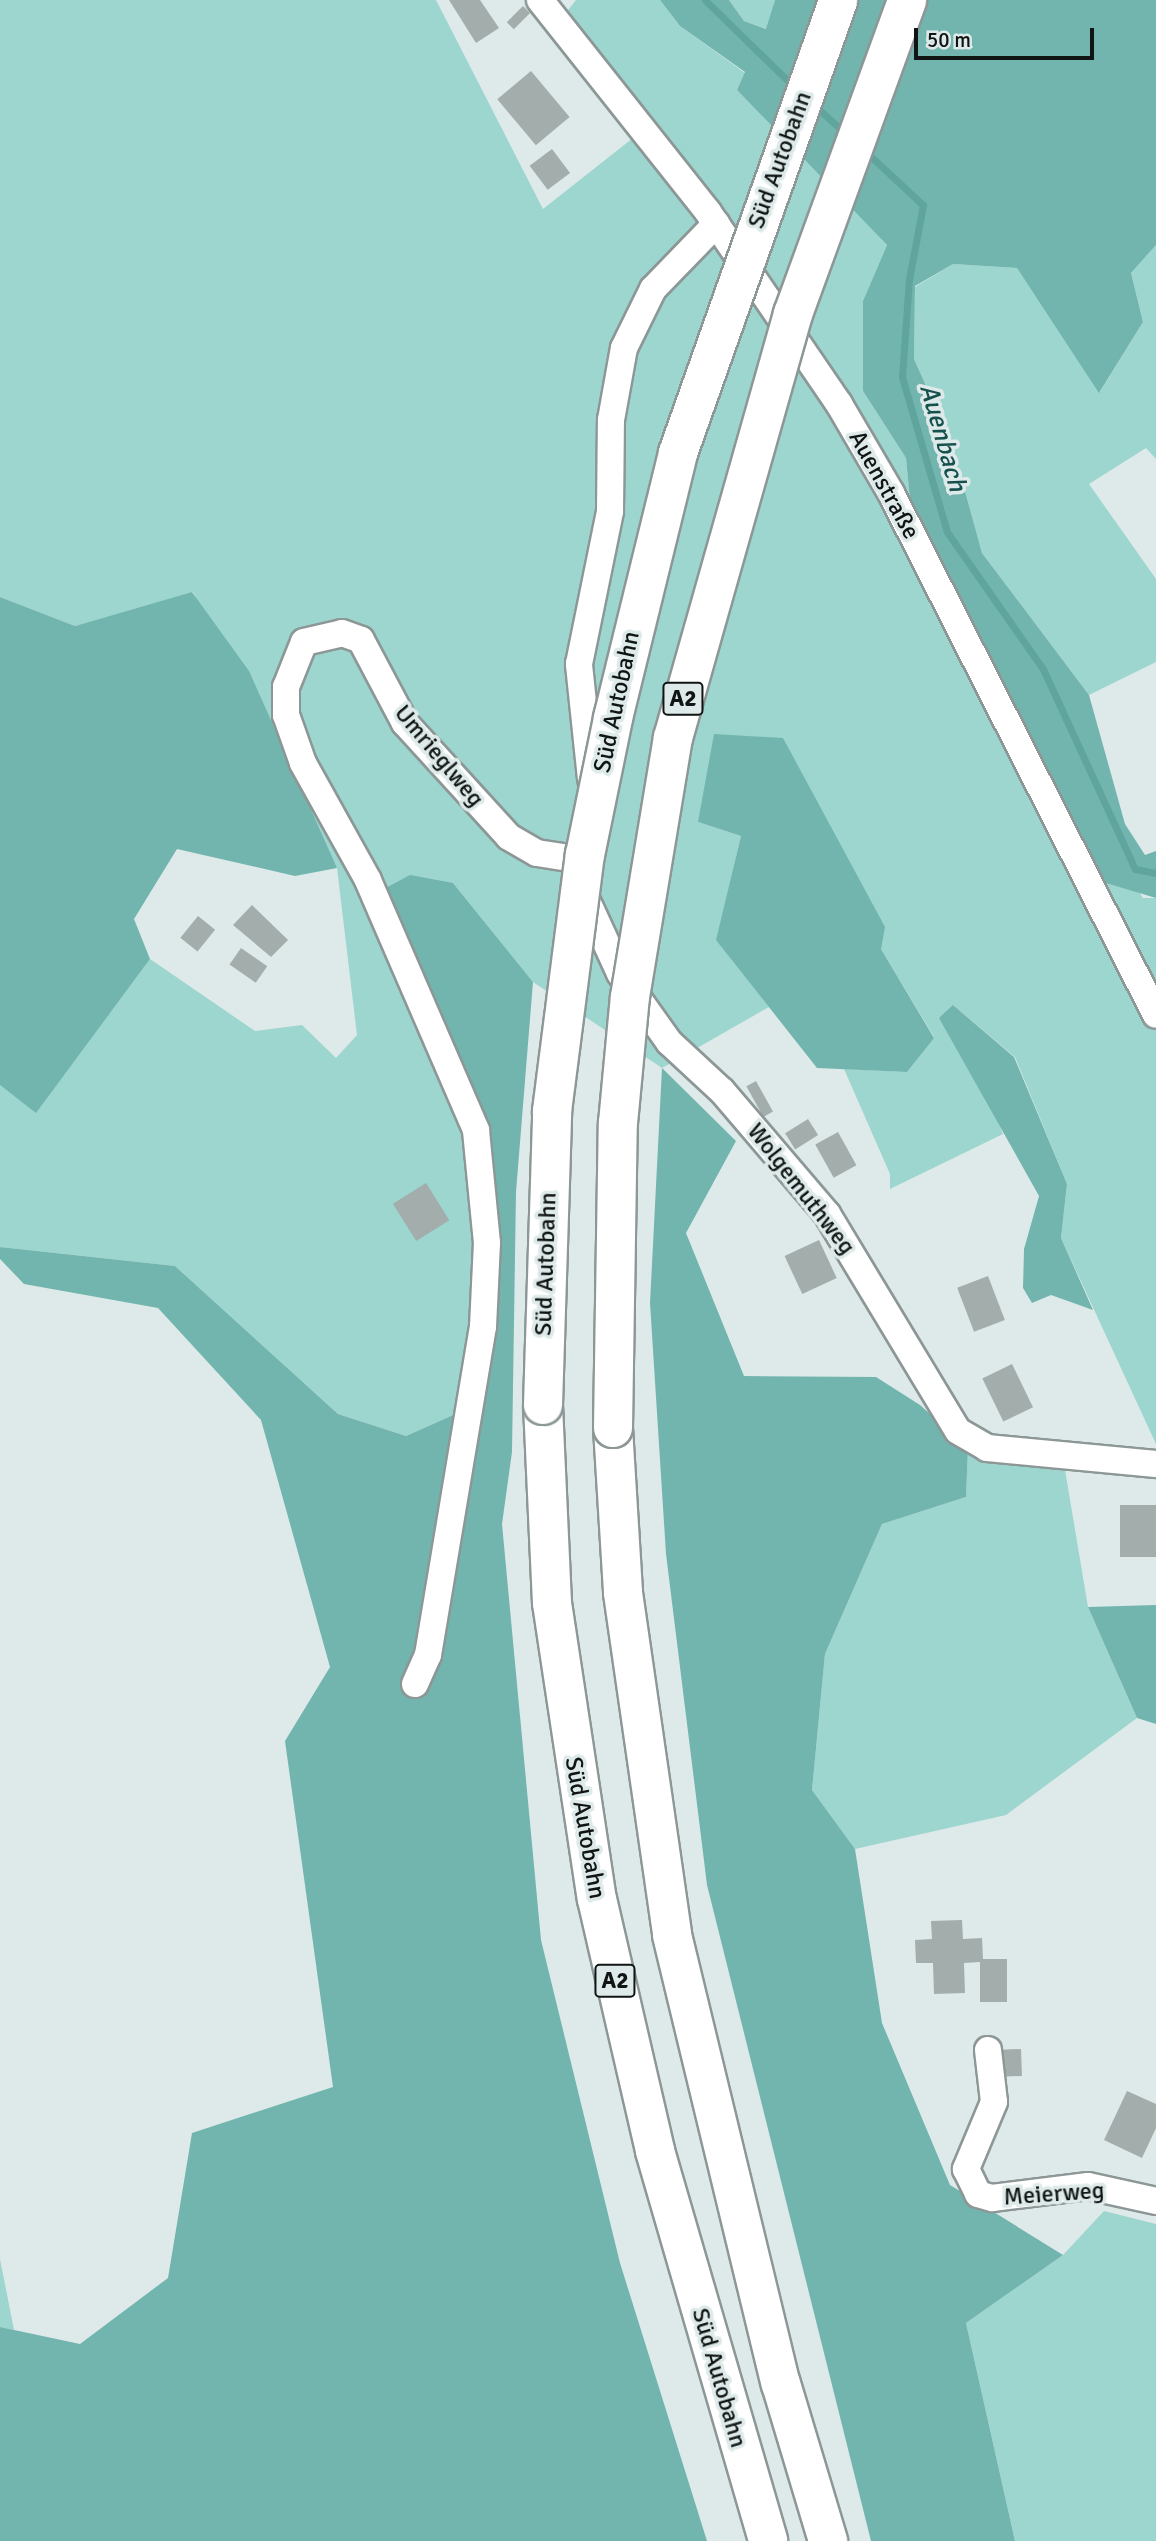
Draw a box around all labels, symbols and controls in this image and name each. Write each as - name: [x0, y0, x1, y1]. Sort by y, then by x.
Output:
- scale bar: [918, 14, 1098, 58]
- text: 50 m: [927, 27, 971, 53]
- street label: Süd Autobahn: [742, 88, 818, 232]
- water label: Auenbach: [912, 381, 972, 495]
- street label: Auenstraße: [842, 426, 926, 544]
- street label: Süd Autobahn: [588, 629, 646, 775]
- road number: A2: [662, 680, 704, 719]
- street label: Umrieglweg: [388, 699, 490, 813]
- street label: Wolgemuthweg: [741, 1118, 861, 1260]
- street label: Süd Autobahn: [529, 1192, 563, 1336]
- street label: Süd Autobahn: [558, 1755, 612, 1901]
- road number: A2: [594, 1962, 636, 2000]
- street label: Meierweg: [1003, 2176, 1105, 2212]
- street label: Süd Autobahn: [685, 2305, 753, 2451]

